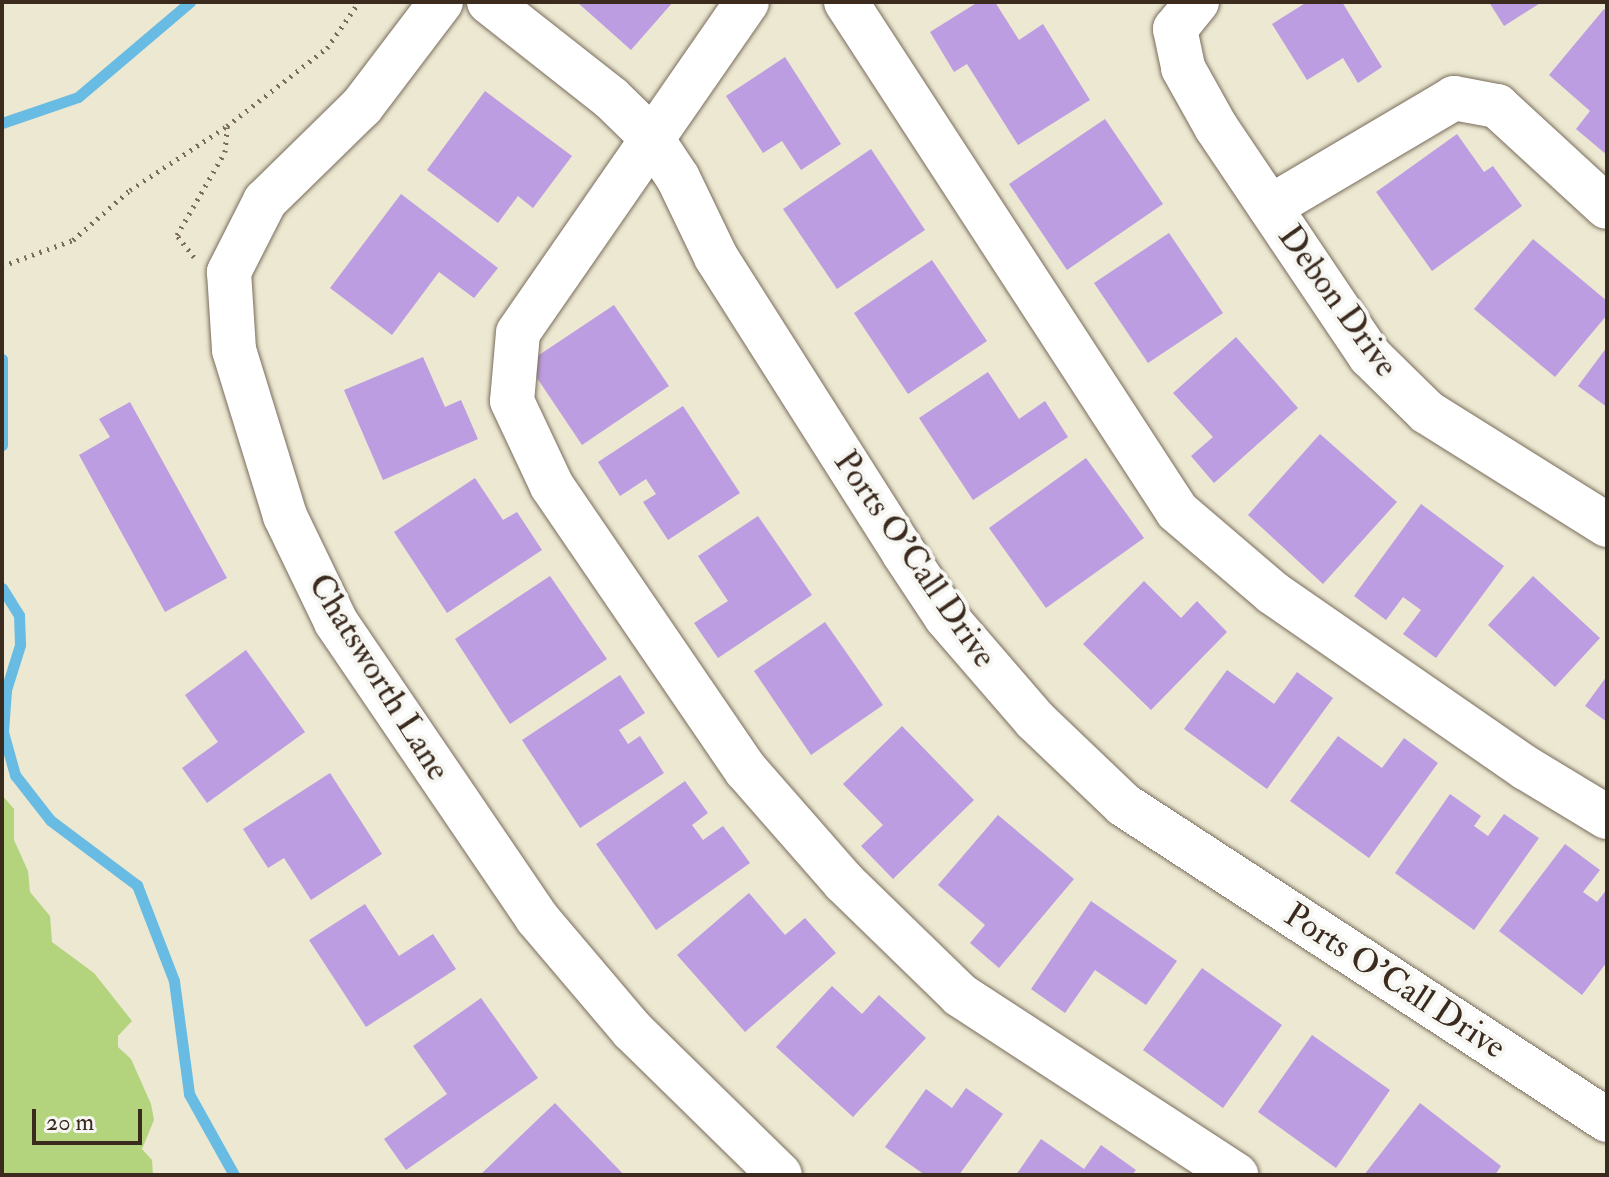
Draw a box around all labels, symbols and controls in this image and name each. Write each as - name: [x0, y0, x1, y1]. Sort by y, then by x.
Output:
- street label: Debon Drive: [1269, 217, 1407, 385]
- street label: Ports O'Call Drive: [825, 443, 1005, 675]
- street label: Chatsworth Lane: [299, 566, 459, 788]
- street label: Ports O'Call Drive: [1277, 894, 1513, 1068]
- scale bar: [36, 1093, 146, 1143]
- text: 20 m: [46, 1107, 94, 1138]

